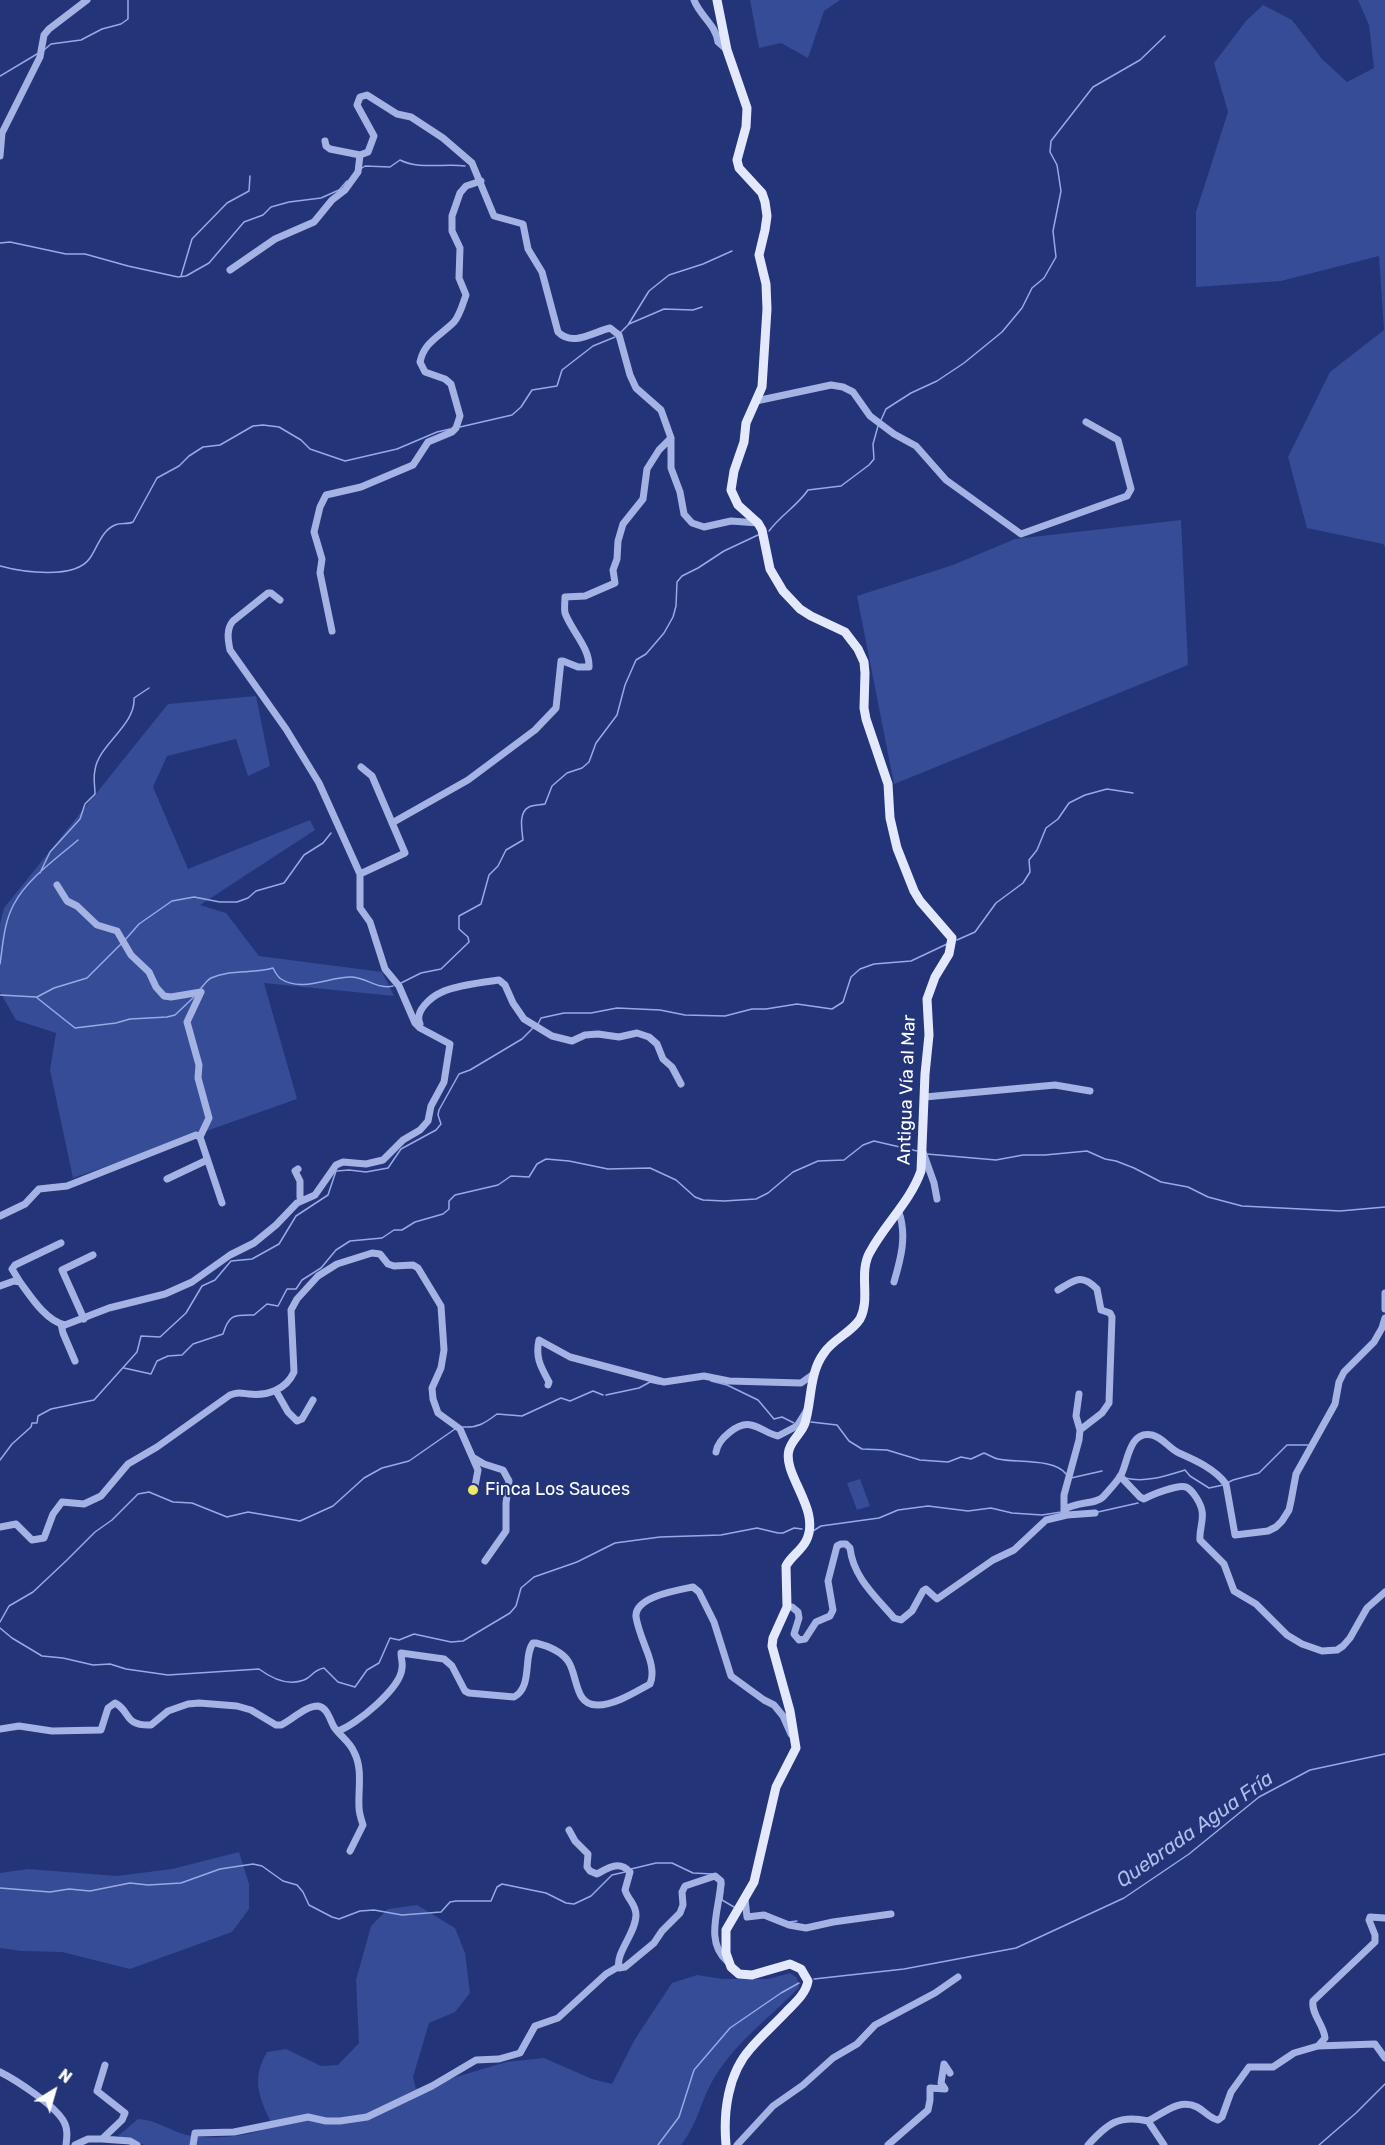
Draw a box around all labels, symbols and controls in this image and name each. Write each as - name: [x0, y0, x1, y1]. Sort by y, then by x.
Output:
- street label: Antigua Vía al Mar: [894, 1014, 920, 1166]
- place label: Finca Los Sauces: [485, 1479, 630, 1501]
- marker: Finca Los Sauces: [466, 1483, 480, 1497]
- water label: Quebrada Agua Fría: [1112, 1767, 1278, 1893]
- north arrow: [24, 2061, 84, 2121]
- text: N: [55, 2065, 75, 2087]

